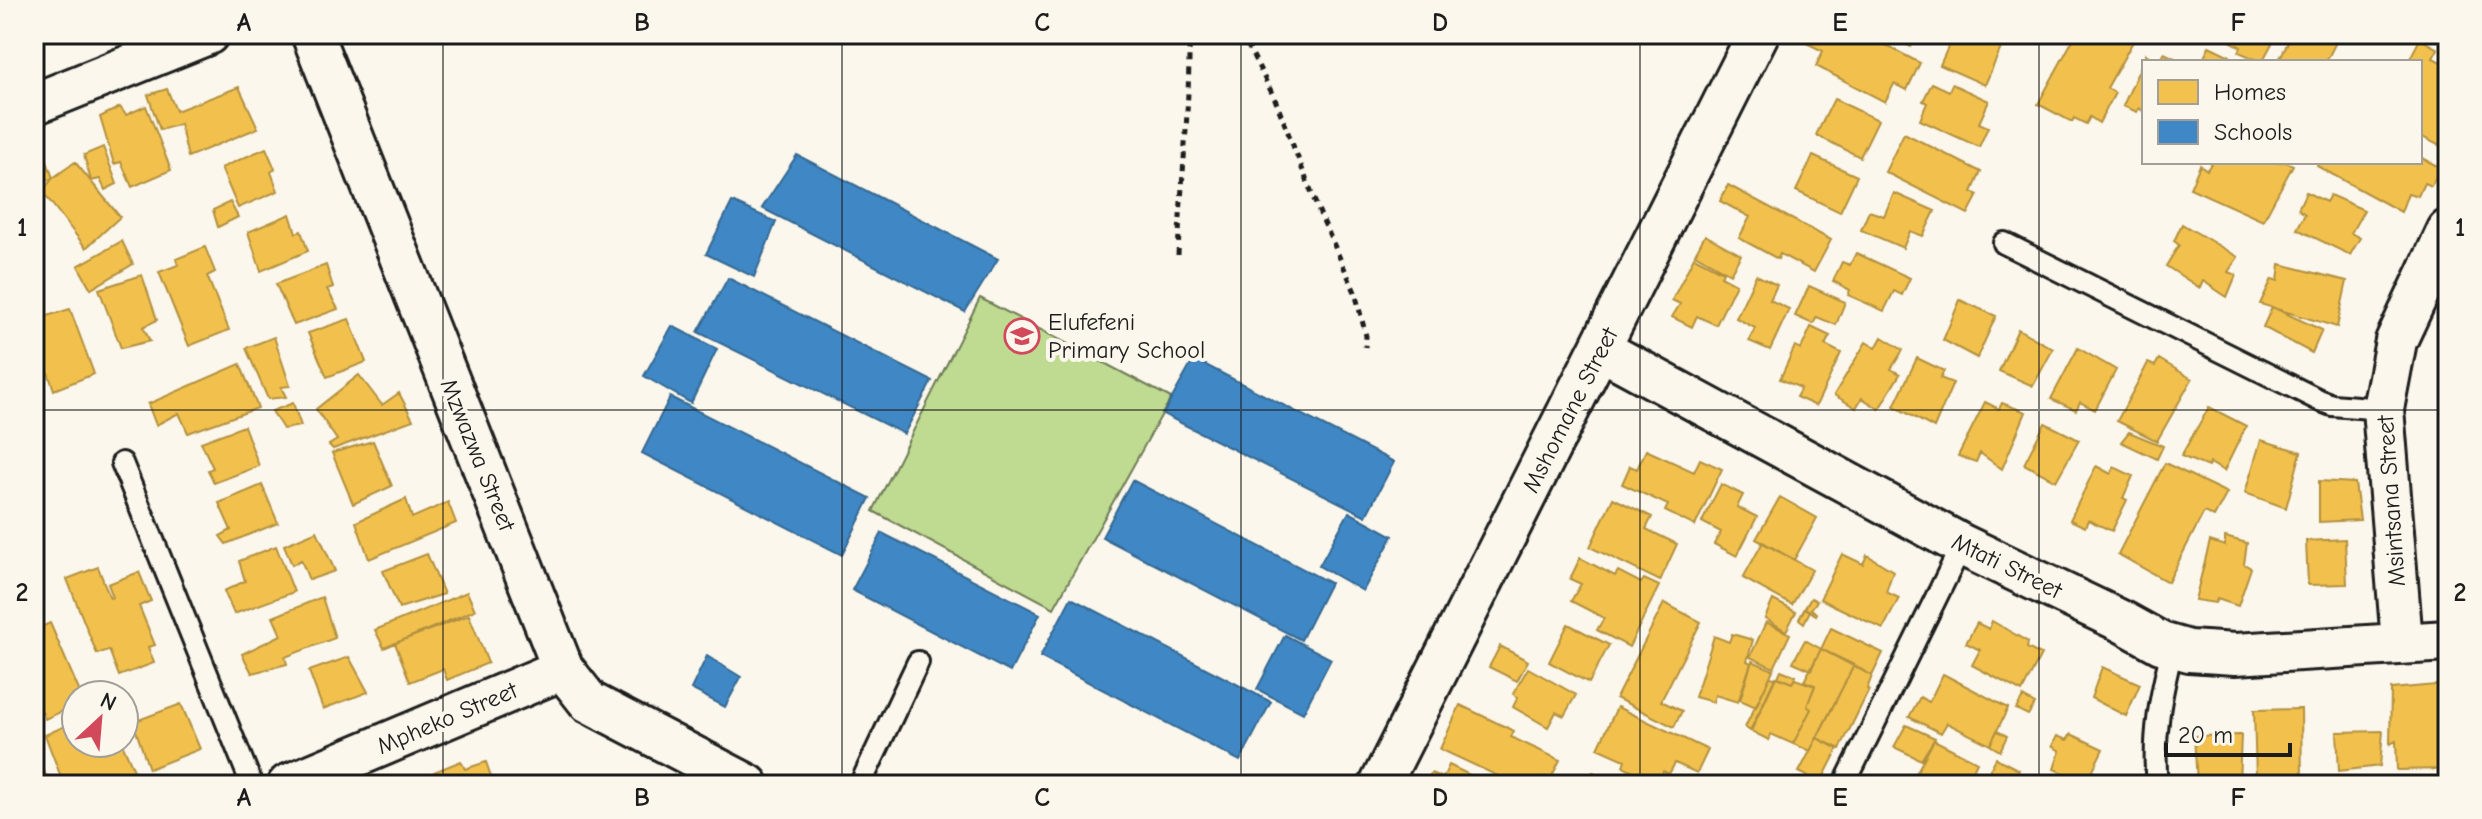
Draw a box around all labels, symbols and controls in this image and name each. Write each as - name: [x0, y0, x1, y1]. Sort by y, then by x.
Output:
- text: A: [237, 8, 252, 38]
- text: B: [634, 8, 650, 38]
- text: C: [1034, 8, 1050, 38]
- text: D: [1432, 8, 1448, 38]
- text: E: [1832, 8, 1848, 38]
- text: F: [2230, 8, 2246, 38]
- legend: [2142, 60, 2422, 164]
- text: Homes: [2214, 78, 2286, 106]
- text: Schools: [2214, 118, 2292, 146]
- text: 1: [17, 213, 27, 243]
- text: 1: [2455, 213, 2465, 243]
- place label: Elufefeni Primary School: [1048, 308, 1205, 364]
- school or university icon: Elufefeni Primary School: [1003, 317, 1041, 355]
- street label: Mshomane Street: [1516, 322, 1624, 497]
- street label: Mzwazwa Street: [435, 375, 522, 536]
- street label: Msintsana Street: [2371, 413, 2411, 588]
- street label: Mtati Street: [1947, 527, 2068, 605]
- text: 2: [16, 578, 28, 608]
- text: 2: [2454, 578, 2466, 608]
- street label: Mpheko Street: [373, 675, 522, 760]
- north arrow: [60, 679, 140, 759]
- text: N: [96, 687, 120, 717]
- scale bar: [2166, 707, 2290, 757]
- text: 20 m: [2178, 721, 2233, 749]
- text: A: [237, 783, 252, 813]
- text: B: [634, 783, 650, 813]
- text: C: [1034, 783, 1050, 813]
- text: D: [1432, 783, 1448, 813]
- text: E: [1832, 783, 1848, 813]
- text: F: [2230, 783, 2246, 813]

